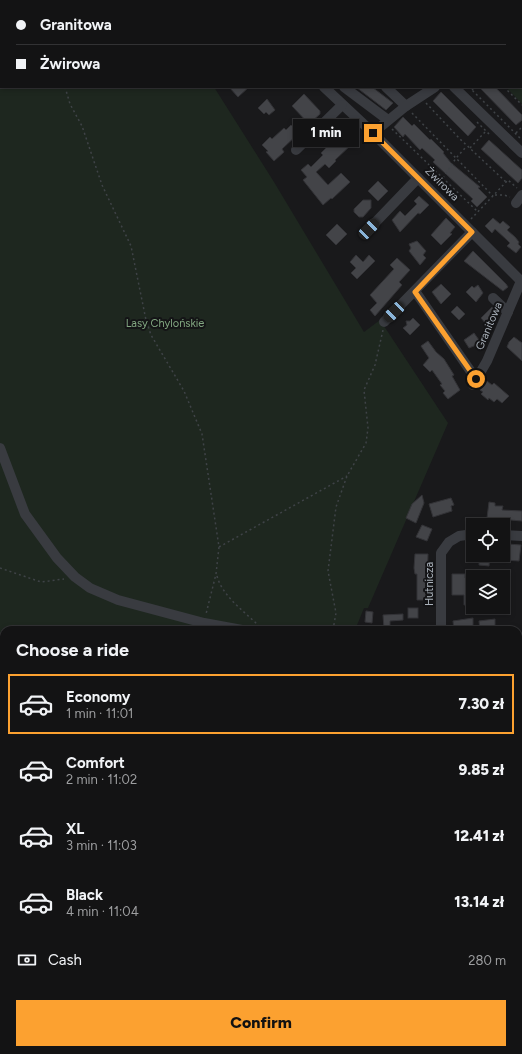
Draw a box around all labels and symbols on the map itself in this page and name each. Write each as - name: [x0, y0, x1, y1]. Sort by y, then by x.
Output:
- callout: 1 min: [293, 119, 359, 147]
- route end: [364, 124, 382, 142]
- street label: Żwirowa: [422, 164, 462, 204]
- car: [356, 216, 382, 242]
- car: [381, 299, 407, 325]
- street label: Granitowa: [473, 300, 505, 352]
- park label: Lasy Chylońskie: [126, 317, 204, 330]
- route start: [467, 370, 485, 388]
- street label: Hutnicza: [423, 562, 436, 606]

